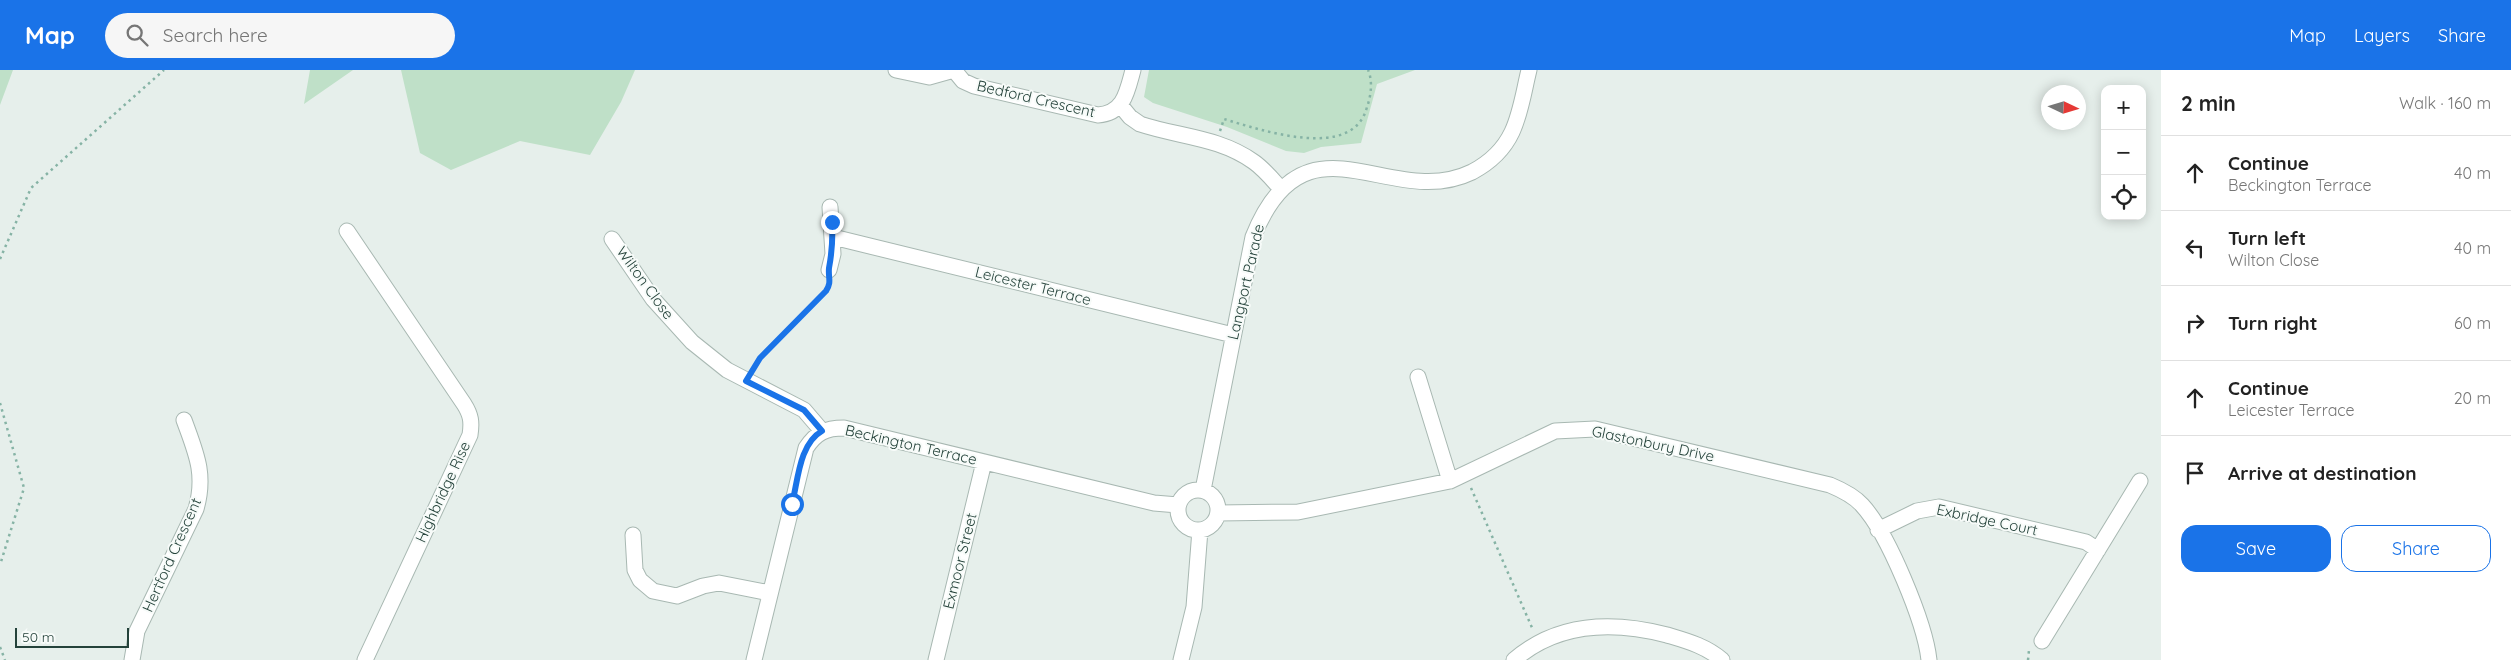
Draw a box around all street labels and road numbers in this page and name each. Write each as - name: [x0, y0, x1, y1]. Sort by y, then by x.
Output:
- street label: Bedford Crescent: [975, 76, 1097, 121]
- street label: Langport Parade: [1223, 222, 1268, 342]
- street label: Wilton Close: [613, 242, 678, 323]
- street label: Leicester Terrace: [973, 262, 1093, 309]
- street label: Beckington Terrace: [843, 420, 979, 469]
- street label: Glastonbury Drive: [1590, 421, 1716, 466]
- street label: Highbridge Rise: [411, 438, 474, 545]
- street label: Hertford Crescent: [138, 495, 205, 615]
- street label: Exbridge Court: [1935, 500, 2039, 539]
- street label: Exmoor Street: [938, 511, 981, 611]

